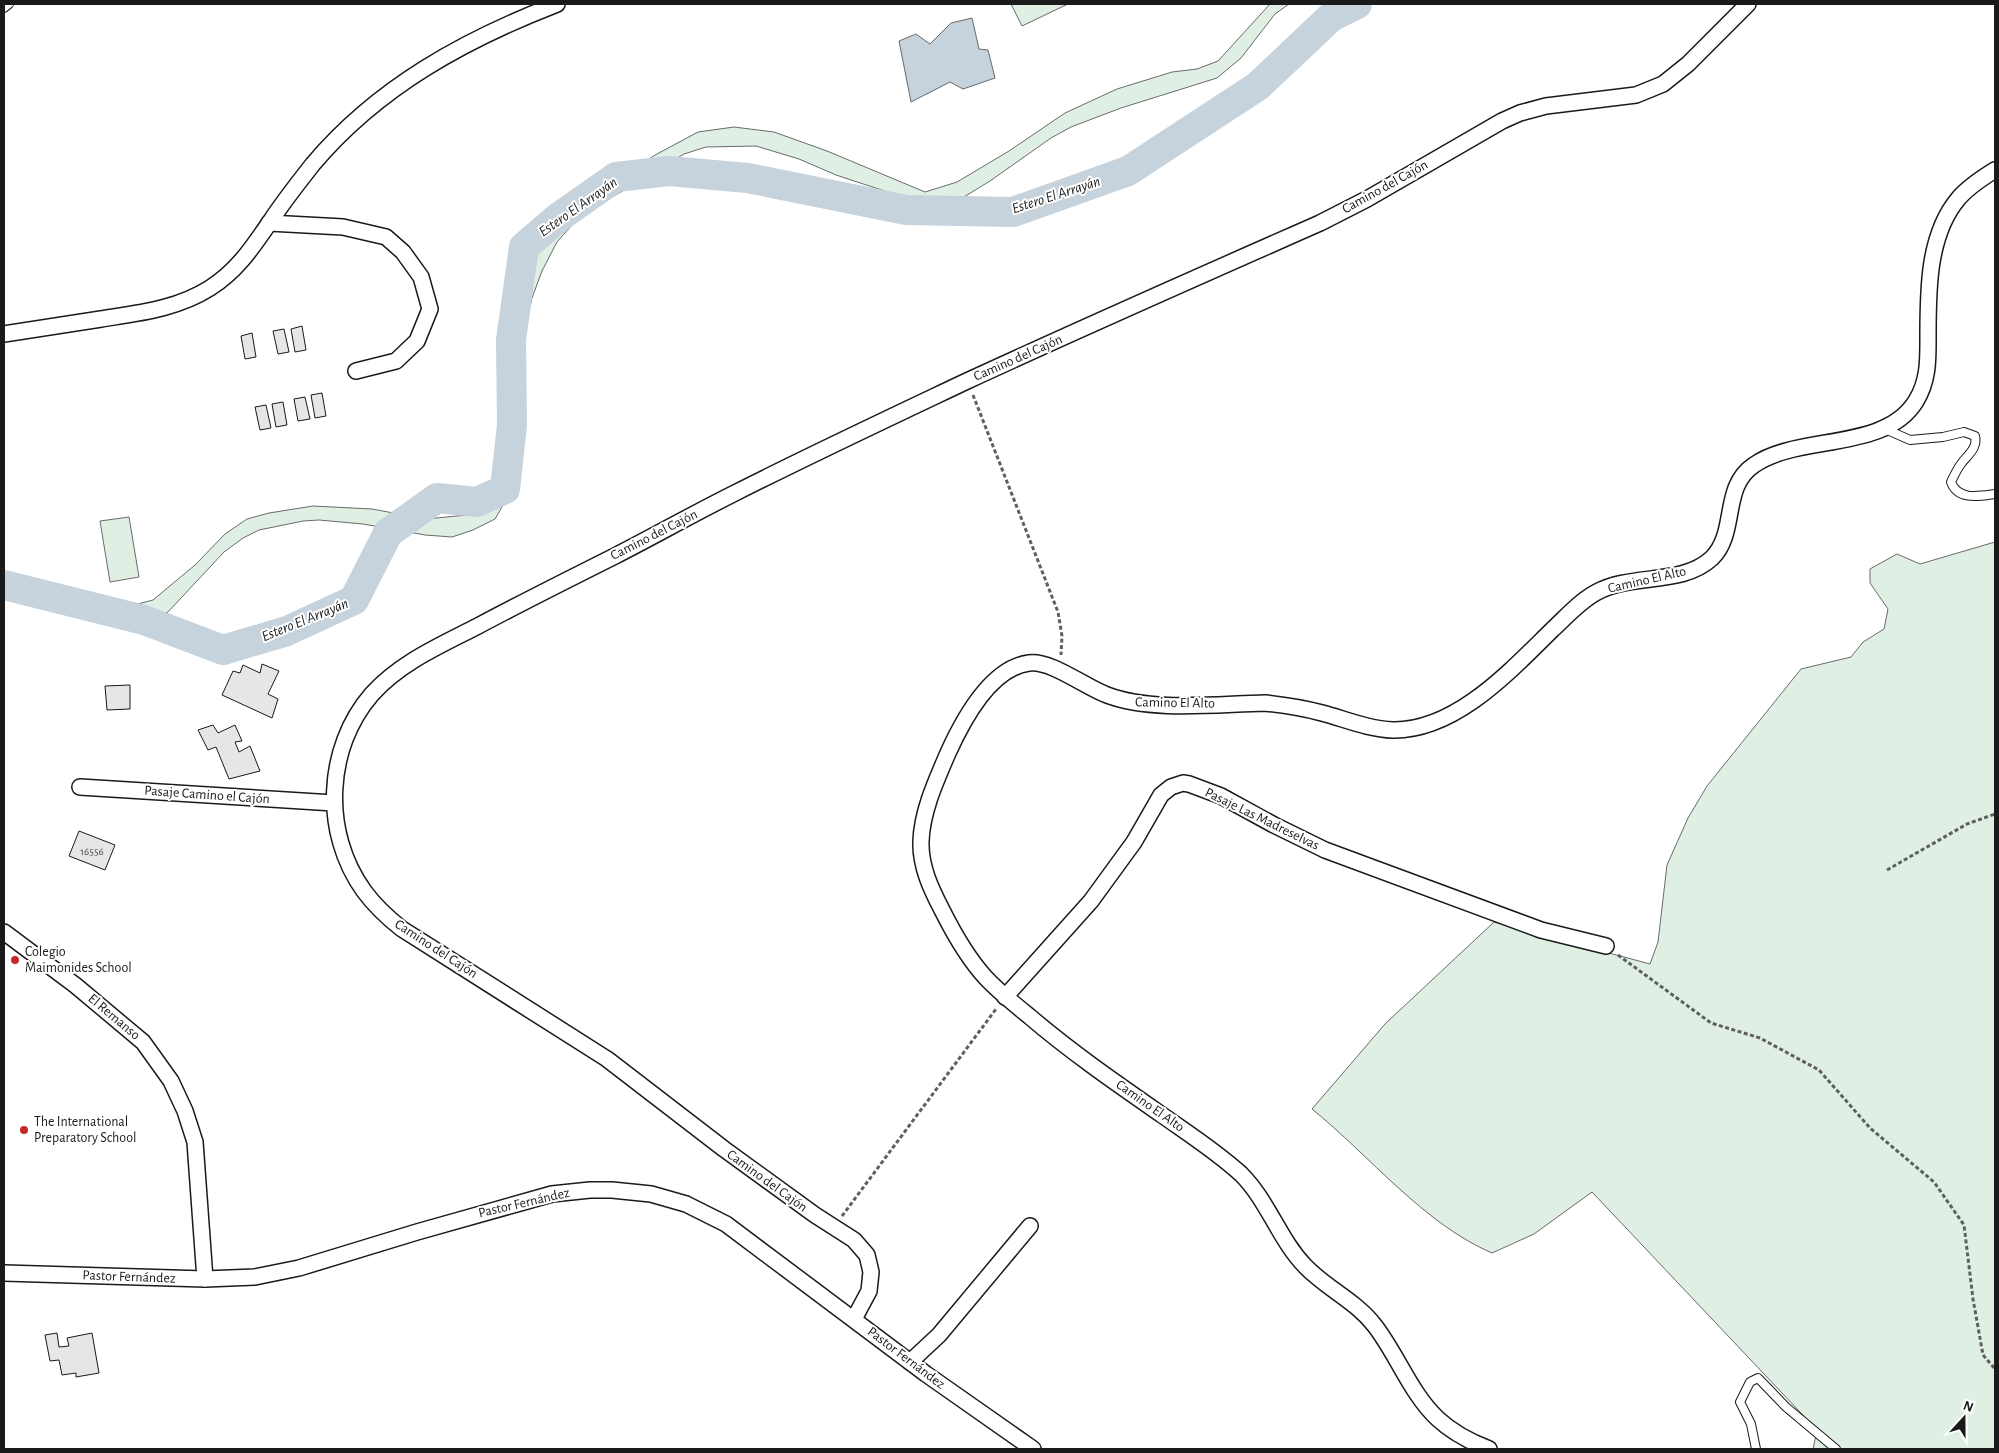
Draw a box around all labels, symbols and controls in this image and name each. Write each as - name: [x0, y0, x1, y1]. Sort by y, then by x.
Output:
- street label: Camino del Cajón: [1340, 158, 1430, 216]
- water label: Estero El Arrayán: [536, 174, 620, 240]
- water label: Estero El Arrayán: [1010, 174, 1102, 216]
- street label: Camino del Cajón: [972, 332, 1064, 384]
- street label: Camino del Cajón: [608, 507, 700, 563]
- street label: Camino El Alto: [1607, 564, 1688, 596]
- water label: Estero El Arrayán: [260, 596, 350, 644]
- street label: Camino El Alto: [1135, 695, 1215, 711]
- street label: Pasaje Camino el Cajón: [144, 784, 270, 806]
- street label: Pasaje Las Madreselvas: [1203, 785, 1321, 853]
- house number: 16556: [80, 846, 104, 857]
- street label: Camino del Cajón: [392, 917, 480, 981]
- place label: Colegio Maimonides School: [25, 945, 132, 975]
- marker: Colegio Maimonides School: [9, 954, 21, 966]
- street label: El Remanso: [85, 991, 143, 1043]
- street label: Camino El Alto: [1113, 1077, 1187, 1135]
- place label: The International Preparatory School: [34, 1115, 137, 1145]
- marker: The International Preparatory School: [18, 1124, 30, 1136]
- street label: Camino del Cajón: [724, 1147, 810, 1215]
- street label: Pastor Fernández: [477, 1186, 571, 1220]
- street label: Pastor Fernández: [82, 1268, 176, 1286]
- street label: Pastor Fernández: [865, 1324, 948, 1392]
- north arrow: [1939, 1393, 1989, 1443]
- text: N: [1961, 1399, 1975, 1415]

